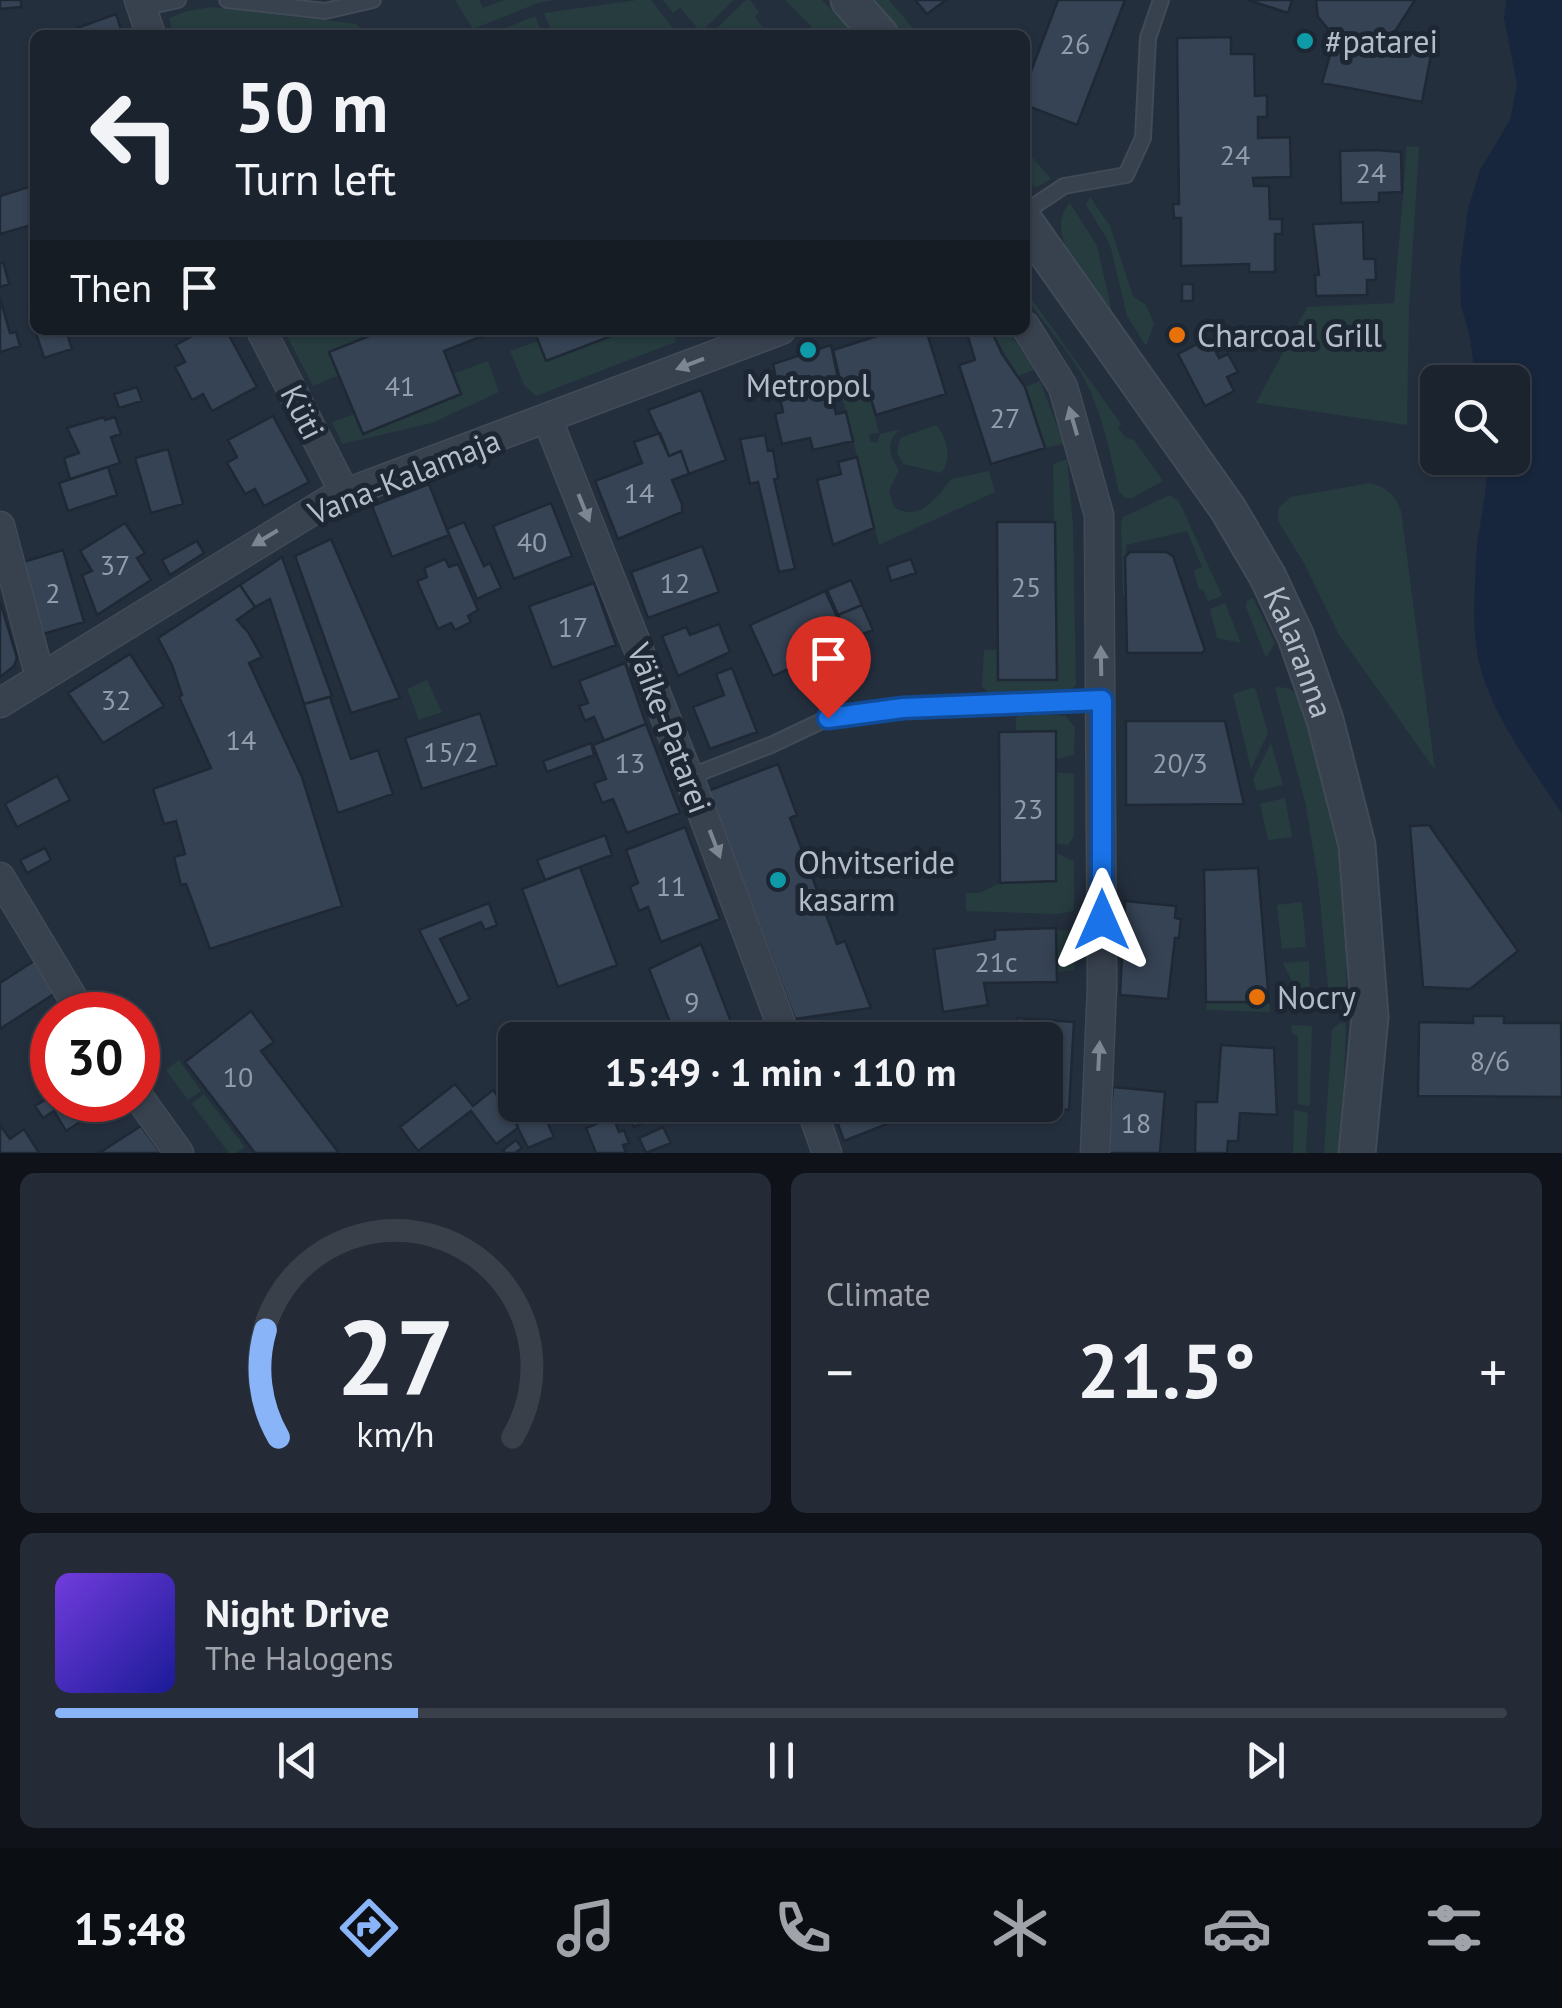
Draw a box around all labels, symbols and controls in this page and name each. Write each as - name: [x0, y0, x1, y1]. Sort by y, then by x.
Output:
- place label: #patarei: [1325, 20, 1438, 62]
- house number: 26: [1060, 25, 1090, 62]
- marker: #patarei: [1294, 30, 1316, 52]
- text: 50 m: [235, 61, 388, 151]
- icon: left: [70, 70, 200, 200]
- house number: 24: [1220, 136, 1250, 173]
- text: Turn left: [235, 149, 396, 207]
- house number: 24: [1356, 154, 1386, 191]
- icon: arrive: [172, 260, 227, 315]
- text: Then: [70, 263, 152, 312]
- place label: Charcoal Grill: [1197, 314, 1383, 356]
- marker: Charcoal Grill: [1166, 324, 1188, 346]
- marker: Metropol: [797, 339, 819, 361]
- one-way arrow: [675, 356, 705, 372]
- place label: Metropol: [746, 364, 871, 406]
- map controls: [1420, 365, 1530, 475]
- button: search: [1420, 365, 1530, 475]
- house number: 41: [385, 367, 415, 404]
- street label: Küti: [272, 377, 334, 447]
- house number: 27: [990, 399, 1020, 436]
- one-way arrow: [1065, 405, 1080, 435]
- street label: Vana-Kalamaja: [301, 418, 506, 534]
- house number: 14: [624, 474, 654, 511]
- one-way arrow: [577, 494, 593, 524]
- house number: 40: [517, 523, 547, 560]
- one-way arrow: [251, 529, 279, 546]
- house number: 37: [100, 546, 130, 583]
- house number: 12: [660, 564, 690, 601]
- house number: 25: [1011, 568, 1041, 605]
- house number: 2: [45, 574, 61, 611]
- street label: Kalaranna: [1254, 580, 1344, 723]
- house number: 17: [558, 608, 588, 645]
- pin: [786, 616, 871, 719]
- icon: arrive: [801, 631, 856, 686]
- street label: Väike-Patarei: [618, 636, 722, 819]
- one-way arrow: [1093, 644, 1109, 676]
- house number: 32: [101, 681, 131, 718]
- house number: 14: [226, 721, 256, 758]
- house number: 15/2: [423, 733, 479, 770]
- house number: 13: [615, 744, 645, 781]
- house number: 20/3: [1152, 744, 1208, 781]
- house number: 23: [1013, 790, 1043, 827]
- one-way arrow: [707, 829, 723, 859]
- place label: Ohvitseride kasarm: [798, 841, 955, 920]
- house number: 11: [656, 867, 686, 904]
- position arrow: [1050, 868, 1154, 972]
- marker: Ohvitseride kasarm: [767, 869, 789, 891]
- house number: 21c: [974, 943, 1018, 980]
- place label: Nocry: [1277, 976, 1356, 1018]
- house number: 9: [684, 983, 700, 1020]
- marker: Nocry: [1246, 986, 1268, 1008]
- speed limit sign: 30: [30, 992, 160, 1122]
- one-way arrow: [1092, 1039, 1108, 1071]
- house number: 8/6: [1470, 1042, 1510, 1079]
- text: 15:49 · 1 min · 110 m: [605, 1047, 956, 1096]
- house number: 10: [223, 1058, 253, 1095]
- house number: 18: [1121, 1104, 1151, 1141]
- text: Climate: [826, 1273, 931, 1315]
- text: 27: [337, 1289, 454, 1424]
- text: 21.5°: [1077, 1322, 1256, 1419]
- text: −: [826, 1336, 854, 1407]
- text: +: [1479, 1336, 1507, 1407]
- text: km/h: [356, 1411, 435, 1457]
- text: Night Drive: [205, 1588, 389, 1637]
- text: The Halogens: [205, 1637, 393, 1679]
- icon: previous: [270, 1733, 325, 1788]
- icon: pause: [754, 1733, 809, 1788]
- icon: next: [1238, 1733, 1293, 1788]
- icon: directions: [334, 1893, 404, 1963]
- icon: music: [551, 1893, 621, 1963]
- icon: phone: [768, 1893, 838, 1963]
- icon: climate: [985, 1893, 1055, 1963]
- icon: car: [1202, 1893, 1272, 1963]
- icon: filters: [1419, 1893, 1489, 1963]
- text: 15:48: [73, 1899, 188, 1957]

